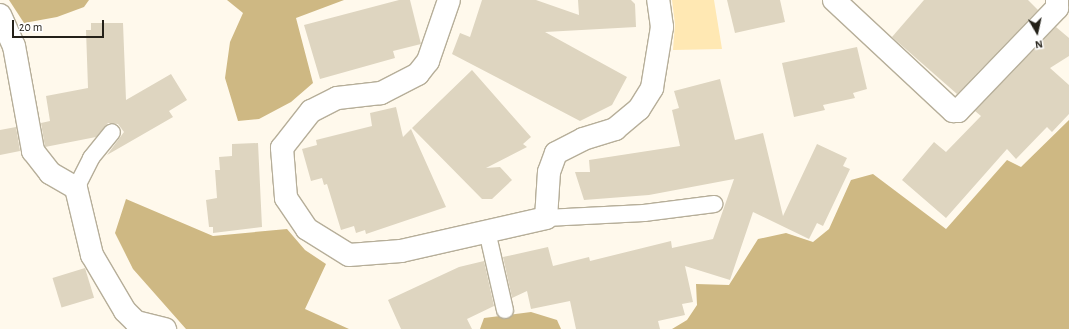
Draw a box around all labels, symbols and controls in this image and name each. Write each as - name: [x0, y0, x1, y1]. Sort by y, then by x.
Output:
- scale bar: [14, 12, 106, 38]
- north arrow: [1017, 12, 1057, 52]
- text: 20 m: [19, 21, 42, 33]
- text: N: [1034, 38, 1044, 50]

